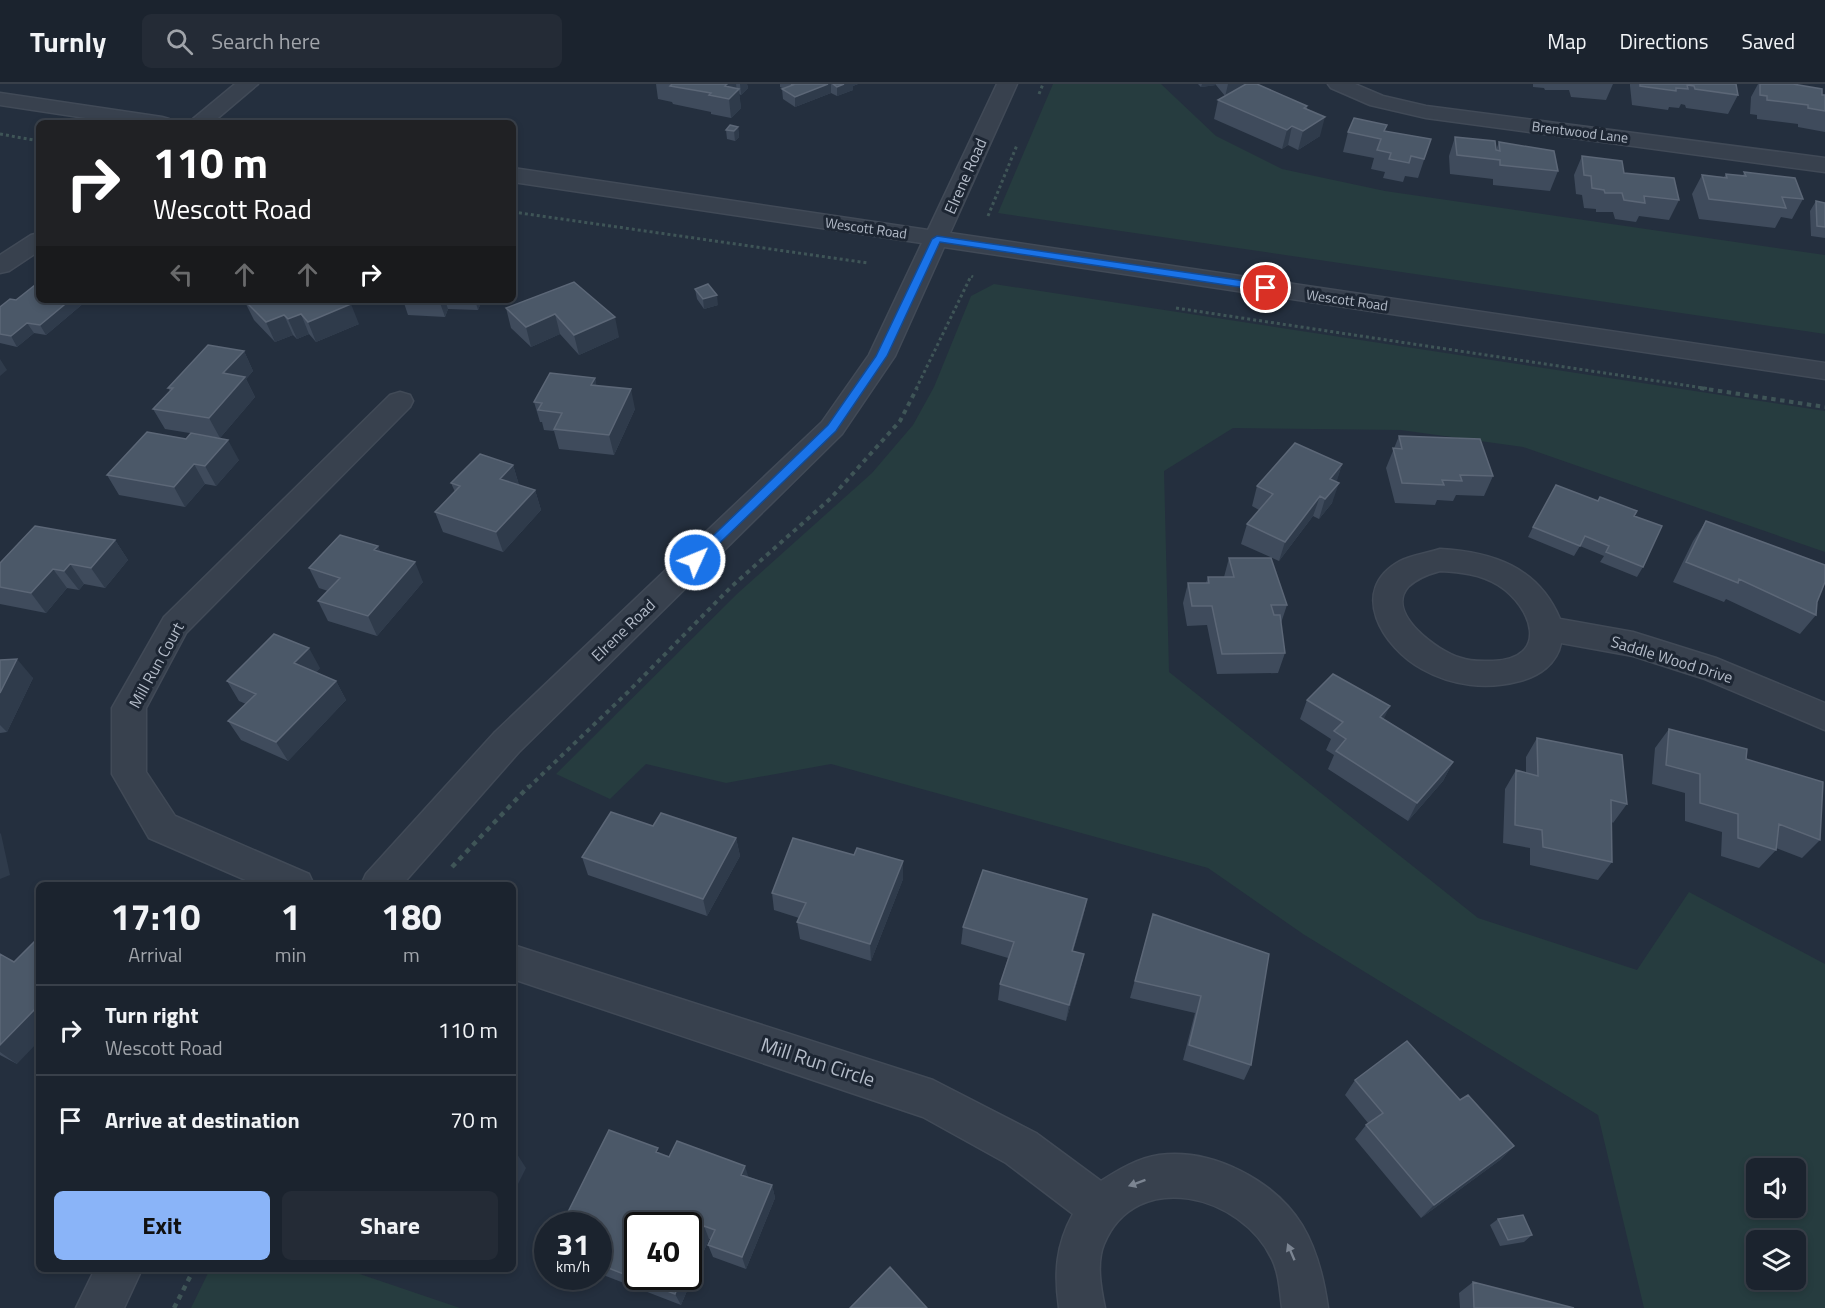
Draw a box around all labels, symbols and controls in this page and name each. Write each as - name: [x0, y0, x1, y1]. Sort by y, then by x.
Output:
- search box: [142, 14, 562, 68]
- text: Turnly: [30, 20, 106, 63]
- text: Search here: [211, 24, 320, 58]
- icon: search: [163, 25, 196, 58]
- text: Map: [1547, 25, 1587, 57]
- text: Directions: [1620, 25, 1709, 57]
- text: Saved: [1742, 25, 1795, 57]
- street label: Brentwood Lane: [1531, 115, 1629, 148]
- text: 110 m: [153, 130, 268, 194]
- street label: Elrene Road: [938, 134, 992, 218]
- icon: right: [54, 144, 132, 222]
- text: Wescott Road: [153, 188, 312, 229]
- street label: Wescott Road: [824, 211, 908, 244]
- icon: left: [165, 258, 198, 291]
- icon: ahead: [228, 258, 261, 291]
- icon: ahead: [291, 258, 324, 291]
- icon: right: [354, 258, 387, 291]
- pin: [1240, 262, 1291, 313]
- icon: arrive: [1249, 271, 1282, 304]
- street label: Wescott Road: [1305, 283, 1389, 316]
- position arrow: [663, 528, 727, 592]
- street label: Elrene Road: [586, 593, 660, 667]
- street label: Mill Run Court: [122, 617, 190, 712]
- street label: Saddle Wood Drive: [1608, 629, 1736, 689]
- text: 17:10: [110, 889, 200, 944]
- text: 1: [281, 889, 301, 944]
- text: 180: [381, 889, 442, 944]
- text: Arrival: [128, 939, 183, 970]
- text: min: [275, 939, 307, 970]
- text: m: [403, 939, 420, 970]
- text: Turn right: [105, 998, 199, 1032]
- text: 110 m: [438, 1013, 498, 1047]
- icon: right: [54, 1014, 87, 1047]
- street label: Mill Run Circle: [757, 1029, 879, 1095]
- text: Wescott Road: [105, 1032, 223, 1063]
- text: Arrive at destination: [105, 1103, 300, 1137]
- text: 70 m: [450, 1103, 498, 1137]
- icon: arrive: [54, 1104, 87, 1137]
- map controls: [1746, 1158, 1806, 1290]
- button: sound: [1746, 1158, 1806, 1218]
- one-way arrow: [1128, 1178, 1146, 1188]
- button: Exit: [54, 1191, 270, 1260]
- button: Share: [282, 1191, 498, 1260]
- speed limit sign: 40: [624, 1212, 702, 1290]
- text: 31: [556, 1221, 590, 1267]
- button: layers: [1746, 1230, 1806, 1290]
- one-way arrow: [1286, 1243, 1295, 1261]
- text: km/h: [556, 1255, 590, 1278]

